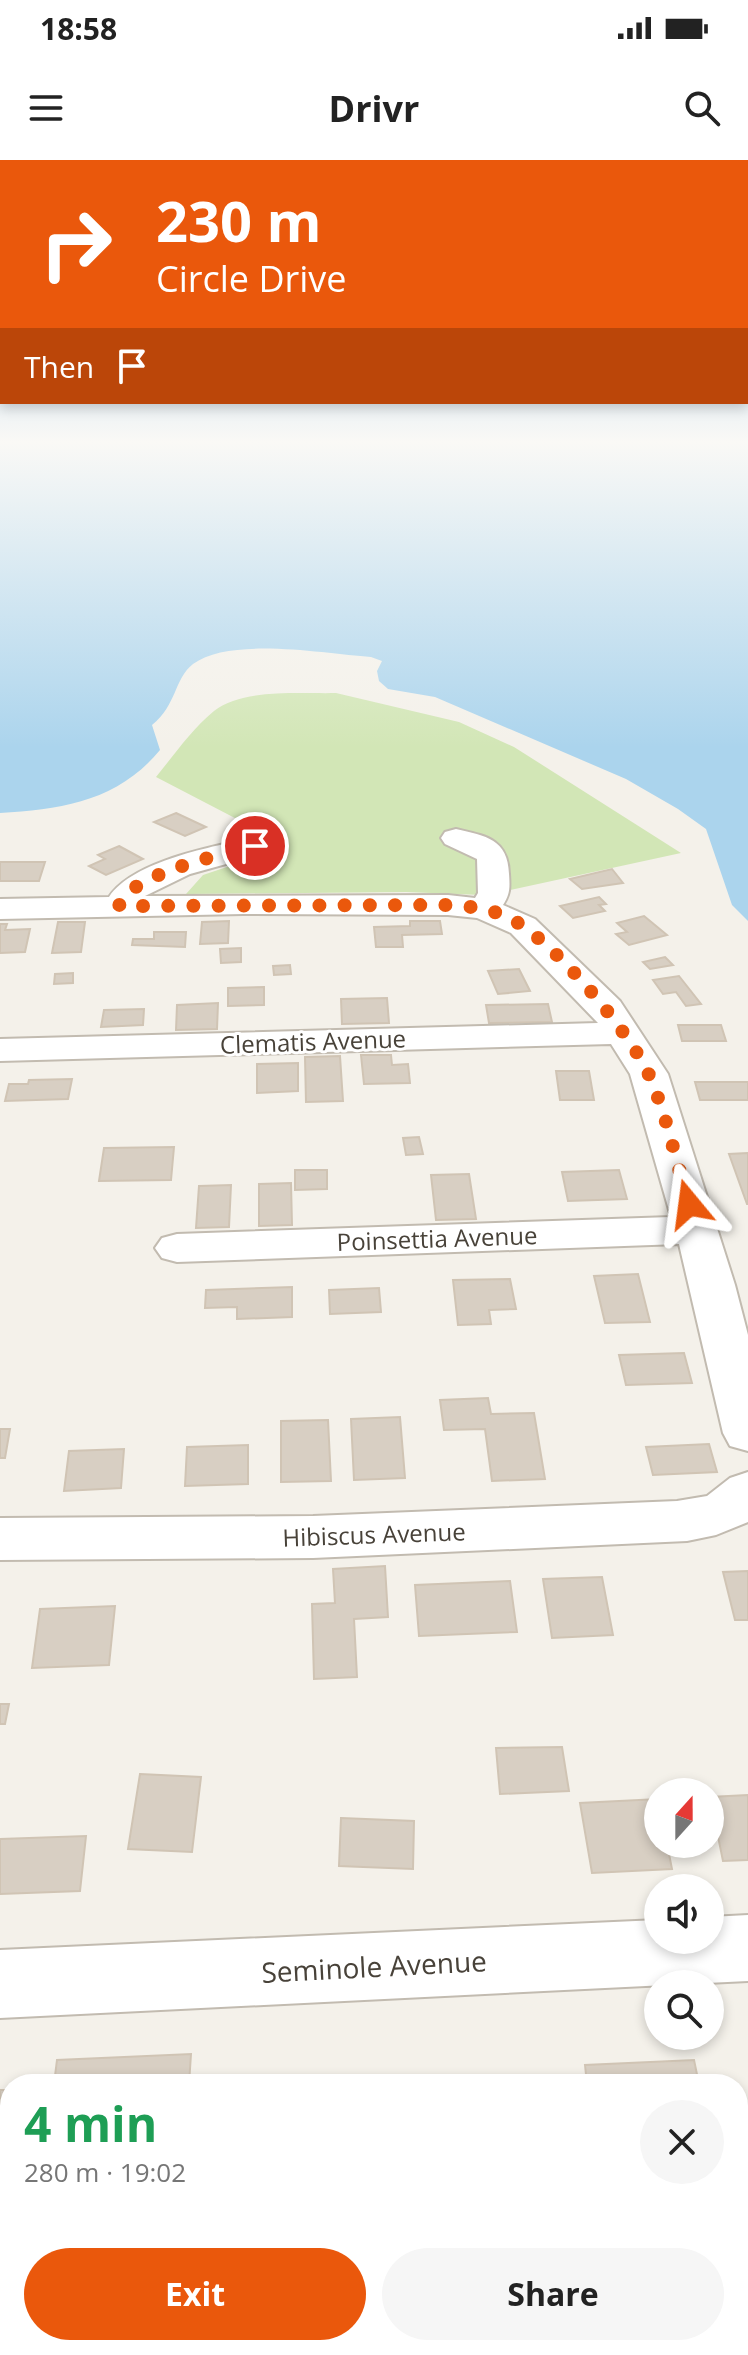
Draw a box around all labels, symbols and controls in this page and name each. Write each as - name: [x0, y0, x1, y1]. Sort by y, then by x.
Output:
- text: 18:58: [40, 8, 117, 49]
- text: Drivr: [329, 84, 419, 133]
- icon: menu: [24, 86, 68, 130]
- icon: search: [680, 86, 724, 130]
- text: 230 m: [156, 182, 322, 258]
- icon: right: [24, 192, 128, 296]
- text: Circle Drive: [156, 254, 347, 303]
- icon: arrive: [110, 344, 154, 388]
- text: Then: [24, 346, 94, 387]
- pin: [221, 812, 289, 880]
- icon: arrive: [233, 824, 277, 868]
- street label: Clematis Avenue: [219, 1021, 407, 1061]
- position arrow: [647, 1162, 731, 1246]
- street label: Poinsettia Avenue: [336, 1218, 538, 1258]
- street label: Hibiscus Avenue: [282, 1514, 466, 1554]
- north arrow: [644, 1778, 724, 1858]
- map controls: [644, 1778, 724, 2050]
- button: sound: [644, 1874, 724, 1954]
- street label: Seminole Avenue: [260, 1941, 488, 1991]
- button: search: [644, 1970, 724, 2050]
- text: 4 min: [24, 2091, 157, 2156]
- button: close: [640, 2100, 724, 2184]
- text: 280 m · 19:02: [24, 2154, 186, 2190]
- button: Exit: [24, 2248, 366, 2340]
- button: Share: [382, 2248, 724, 2340]

